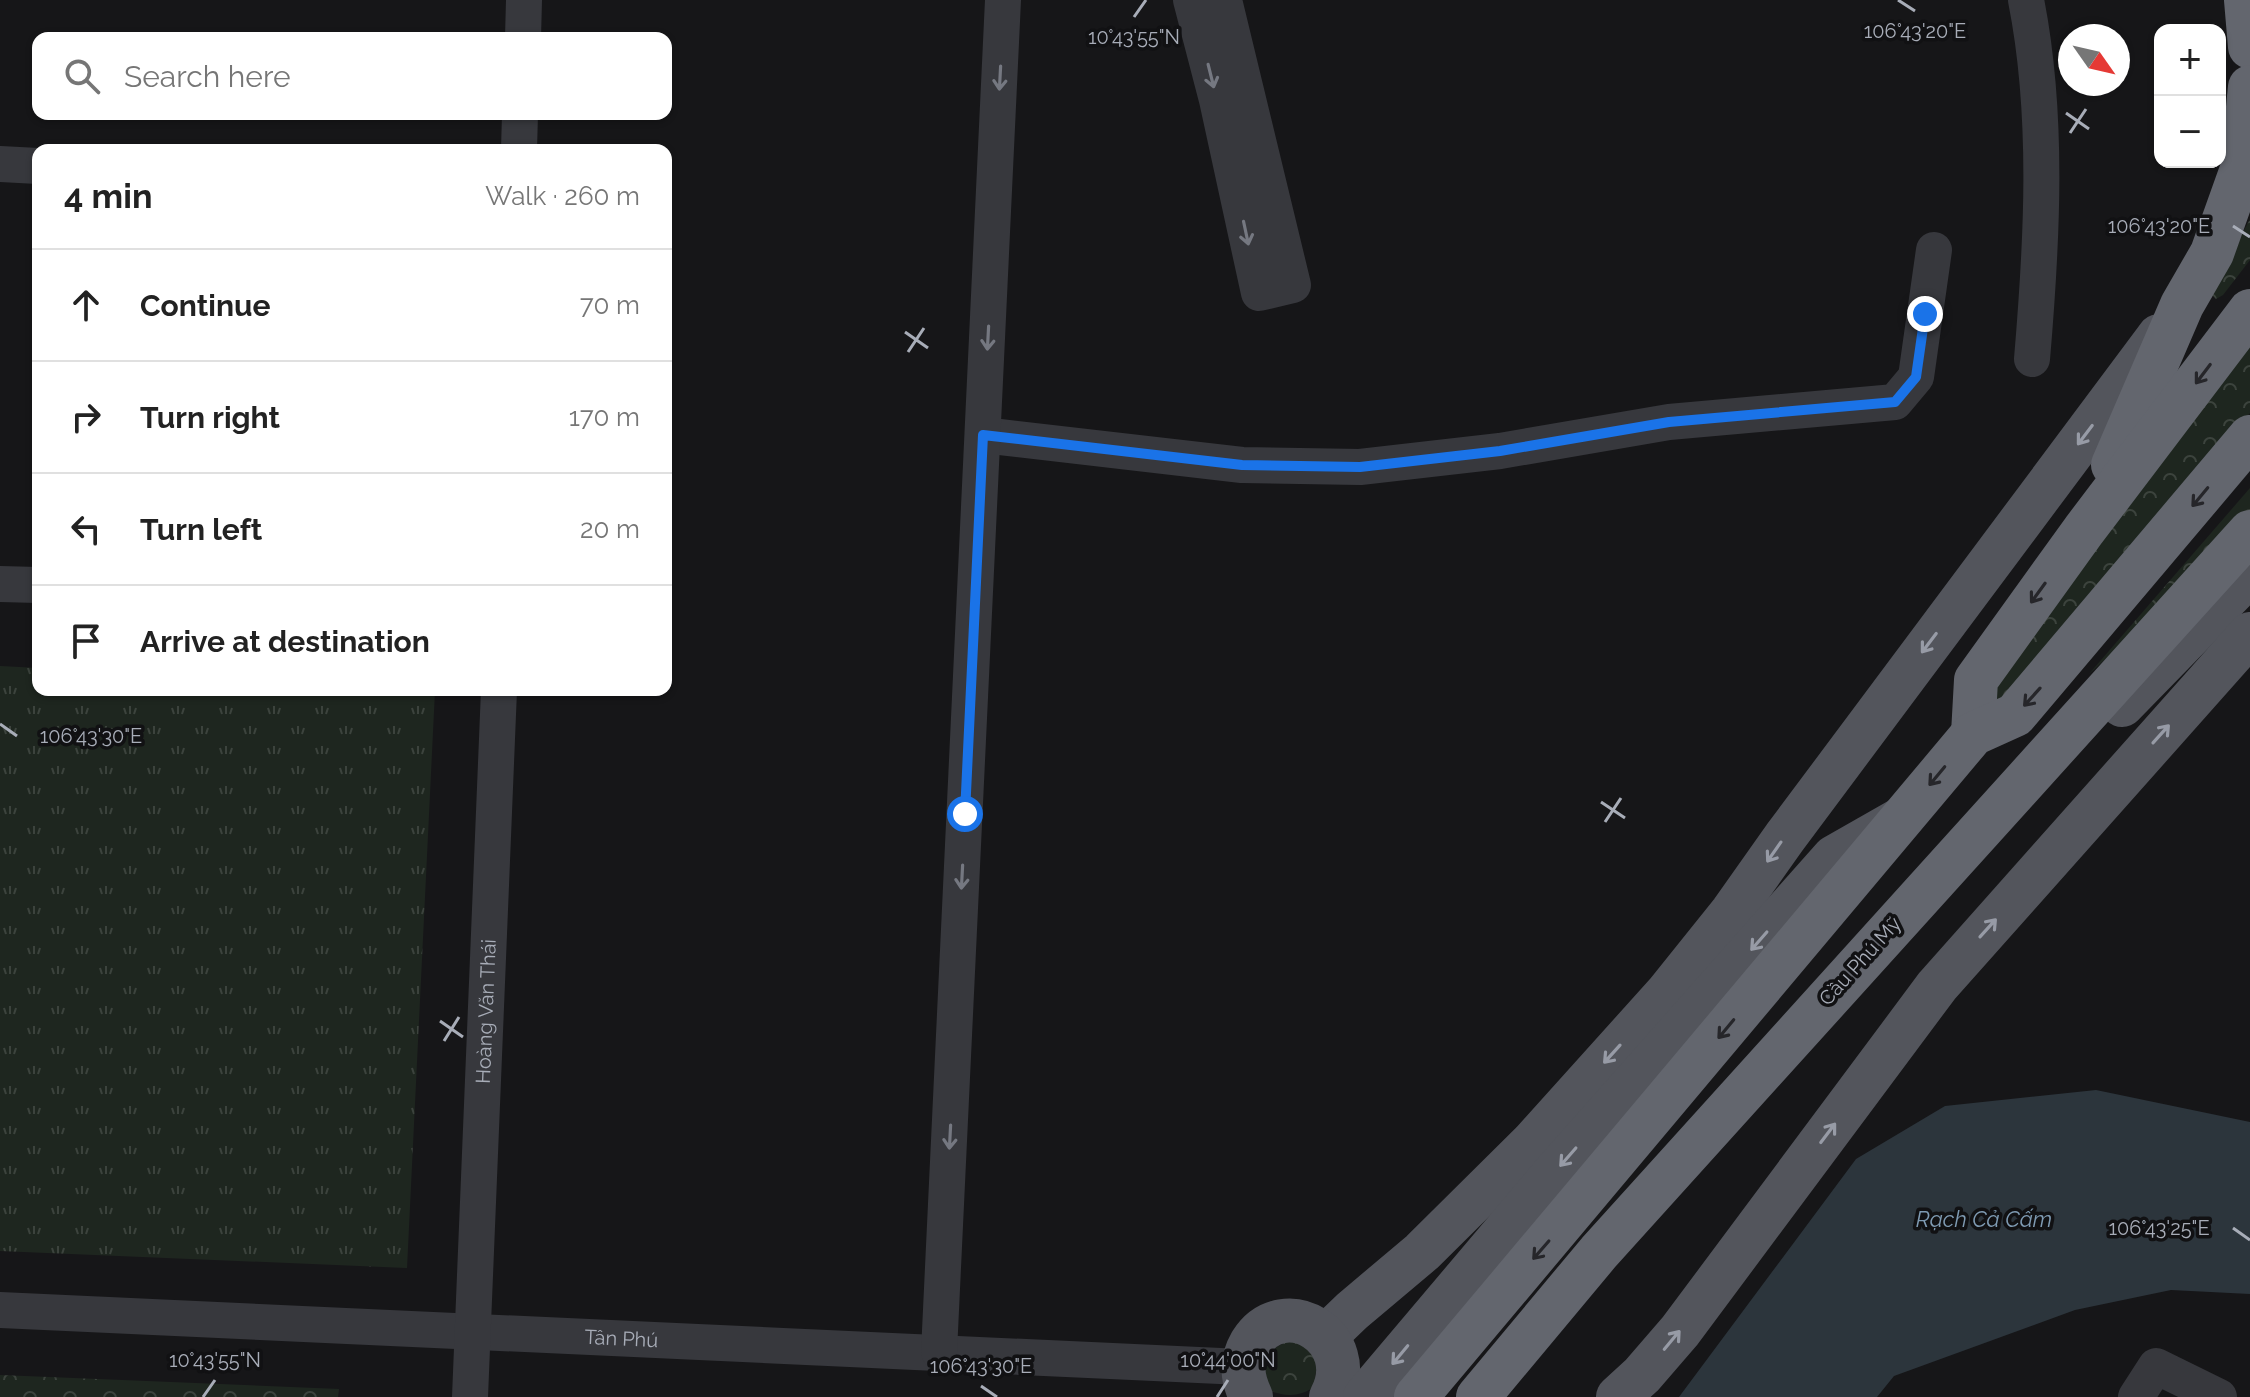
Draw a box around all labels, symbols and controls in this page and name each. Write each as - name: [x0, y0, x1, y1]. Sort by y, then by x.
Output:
- text: 106°43'20"E: [1864, 19, 1966, 43]
- north arrow: [2058, 24, 2130, 96]
- map controls: [2154, 24, 2226, 168]
- button: +: [2154, 24, 2226, 96]
- text: 10°43'55"N: [1088, 25, 1180, 49]
- search box: [32, 32, 672, 120]
- icon: search: [60, 54, 104, 98]
- text: Search here: [124, 59, 291, 94]
- one-way arrow: [1204, 62, 1219, 88]
- one-way arrow: [992, 64, 1007, 91]
- button: −: [2154, 96, 2226, 168]
- text: 4 min: [64, 176, 152, 216]
- text: Walk · 260 m: [485, 181, 640, 211]
- text: 106°43'20"E: [2108, 214, 2210, 238]
- one-way arrow: [1239, 220, 1254, 245]
- icon: ahead: [64, 283, 108, 327]
- text: Continue: [140, 288, 271, 323]
- text: 70 m: [580, 290, 640, 320]
- route end: [1907, 296, 1943, 332]
- one-way arrow: [980, 324, 995, 351]
- one-way arrow: [2195, 363, 2212, 384]
- icon: right: [64, 395, 108, 439]
- text: Turn right: [140, 400, 280, 435]
- text: 170 m: [569, 402, 640, 432]
- one-way arrow: [2077, 424, 2094, 445]
- one-way arrow: [2191, 486, 2209, 507]
- icon: left: [64, 507, 108, 551]
- text: Turn left: [140, 512, 262, 547]
- text: 20 m: [580, 514, 640, 544]
- one-way arrow: [2030, 582, 2047, 604]
- icon: arrive: [64, 619, 108, 663]
- text: Arrive at destination: [140, 624, 430, 659]
- one-way arrow: [1921, 632, 1938, 653]
- one-way arrow: [2023, 686, 2041, 706]
- text: 106°43'30"E: [40, 724, 142, 748]
- one-way arrow: [2152, 724, 2170, 744]
- one-way arrow: [1928, 766, 1946, 786]
- route start: [947, 796, 983, 832]
- one-way arrow: [1766, 840, 1782, 862]
- one-way arrow: [954, 863, 969, 890]
- street label: Cầu Phú Mỹ: [1814, 912, 1906, 1010]
- one-way arrow: [1979, 918, 1997, 938]
- one-way arrow: [1750, 931, 1768, 951]
- street label: Hoàng Văn Thái: [471, 939, 501, 1084]
- one-way arrow: [1717, 1018, 1734, 1039]
- one-way arrow: [1603, 1044, 1621, 1064]
- one-way arrow: [1819, 1122, 1836, 1144]
- one-way arrow: [942, 1123, 957, 1150]
- one-way arrow: [1560, 1147, 1578, 1167]
- water label: Rạch Cả Cấm: [1916, 1206, 2052, 1232]
- text: 106°43'25"E: [2108, 1216, 2210, 1240]
- one-way arrow: [1532, 1239, 1550, 1259]
- street label: Tân Phú: [584, 1325, 659, 1352]
- one-way arrow: [1663, 1331, 1681, 1351]
- one-way arrow: [1391, 1345, 1409, 1365]
- text: 10°43'55"N: [169, 1348, 261, 1372]
- text: 10°44'00"N: [1180, 1348, 1276, 1372]
- text: 106°43'30"E: [930, 1354, 1032, 1378]

